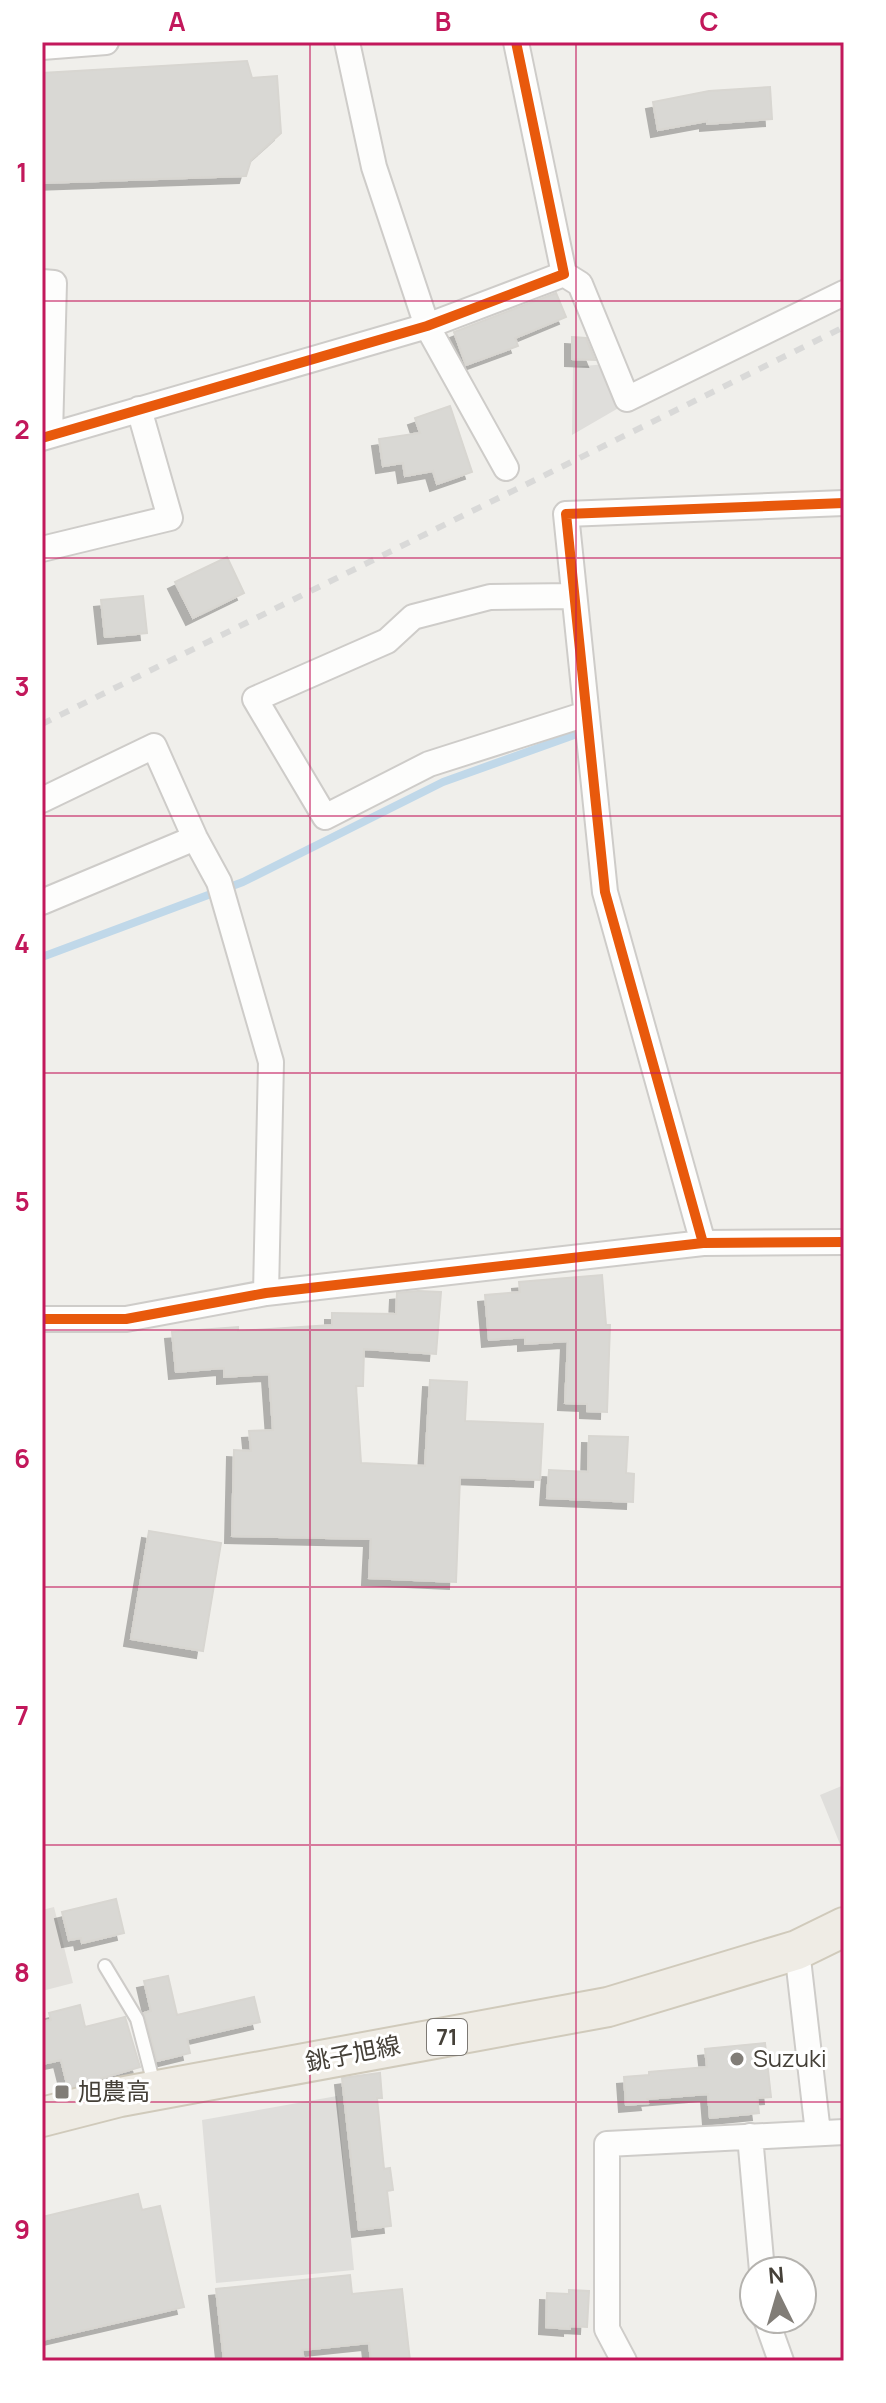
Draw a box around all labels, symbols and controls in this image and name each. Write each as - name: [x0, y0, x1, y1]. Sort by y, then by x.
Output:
- text: A: [168, 3, 186, 39]
- text: B: [435, 3, 451, 39]
- text: C: [699, 3, 719, 39]
- text: 1: [16, 154, 28, 190]
- text: 2: [14, 411, 30, 447]
- text: 3: [14, 668, 30, 704]
- text: 4: [14, 925, 30, 961]
- text: 5: [14, 1183, 30, 1219]
- text: 6: [14, 1440, 30, 1476]
- text: 7: [15, 1697, 29, 1733]
- text: 8: [14, 1954, 30, 1990]
- road number: 71: [427, 2019, 467, 2055]
- street label: 銚子旭線: [302, 2027, 403, 2078]
- place label: Suzuki: [753, 2041, 827, 2074]
- marker: Suzuki: [728, 2050, 746, 2068]
- place label: 旭農高: [78, 2074, 150, 2107]
- marker: 旭農高: [53, 2083, 71, 2101]
- text: 9: [14, 2211, 30, 2247]
- north arrow: [738, 2255, 818, 2335]
- text: N: [767, 2259, 785, 2291]

